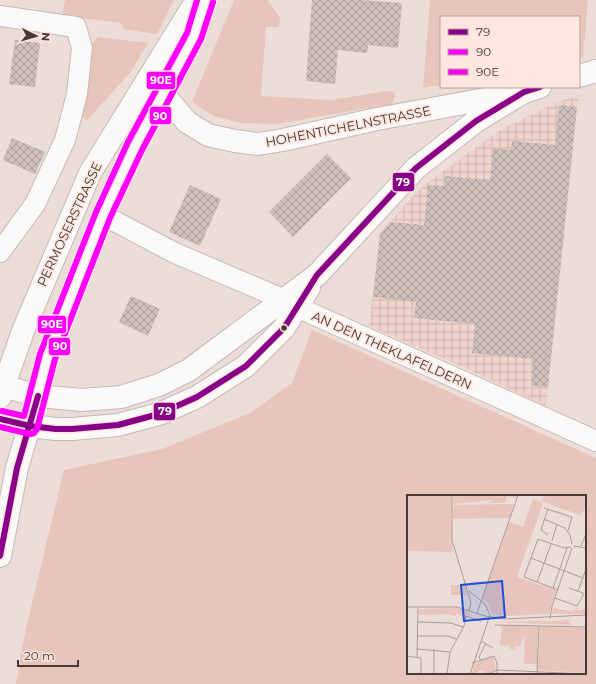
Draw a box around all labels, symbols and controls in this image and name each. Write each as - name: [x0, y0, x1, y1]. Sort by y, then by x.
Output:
- north arrow: [16, 16, 56, 56]
- legend: [440, 16, 580, 88]
- text: 79: [476, 24, 490, 39]
- text: N: [39, 32, 53, 42]
- text: 90: [476, 44, 491, 59]
- text: 90E: [476, 64, 499, 79]
- line badge: 90E: [146, 71, 176, 90]
- text: 90E: [150, 73, 172, 87]
- street label: HOHENTICHELNSTRASSE: [264, 102, 432, 150]
- line badge: 90: [149, 106, 172, 125]
- text: 90: [153, 109, 168, 123]
- street label: PERMOSERSTRASSE: [33, 159, 105, 289]
- line badge: 79: [392, 172, 415, 192]
- text: 79: [396, 175, 410, 189]
- street label: AN DEN THEKLAFELDERN: [309, 307, 475, 393]
- line badge: 90E: [37, 315, 67, 334]
- text: 90E: [41, 317, 63, 331]
- unlabelled marker: [279, 323, 289, 333]
- line badge: 90: [48, 337, 71, 356]
- text: 90: [53, 339, 68, 353]
- line badge: 79: [153, 402, 176, 421]
- text: 79: [158, 404, 172, 418]
- inset map: [407, 495, 586, 674]
- scale bar: [18, 642, 78, 668]
- text: 20 m: [24, 648, 55, 663]

